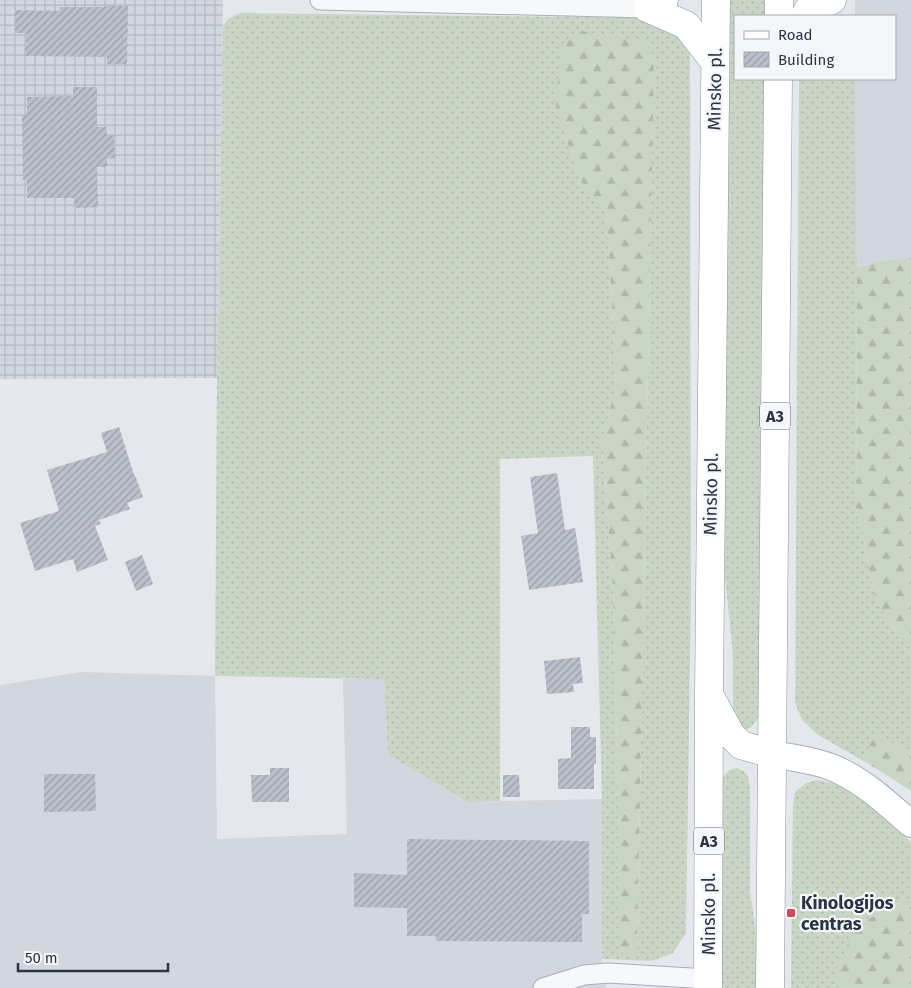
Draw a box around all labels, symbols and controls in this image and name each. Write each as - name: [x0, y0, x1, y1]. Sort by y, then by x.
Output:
- legend: [734, 15, 896, 80]
- text: Road: [778, 26, 813, 44]
- street label: Minsko pl.: [703, 47, 727, 131]
- text: Building: [778, 51, 834, 69]
- road number: A3: [760, 402, 790, 430]
- street label: Minsko pl.: [699, 452, 723, 536]
- road number: A3: [694, 828, 724, 854]
- street label: Minsko pl.: [698, 873, 720, 955]
- place label: Kinologijos centras: [801, 892, 894, 935]
- marker: Kinologijos centras: [785, 907, 797, 919]
- scale bar: [18, 940, 168, 972]
- text: 50 m: [25, 949, 58, 967]

